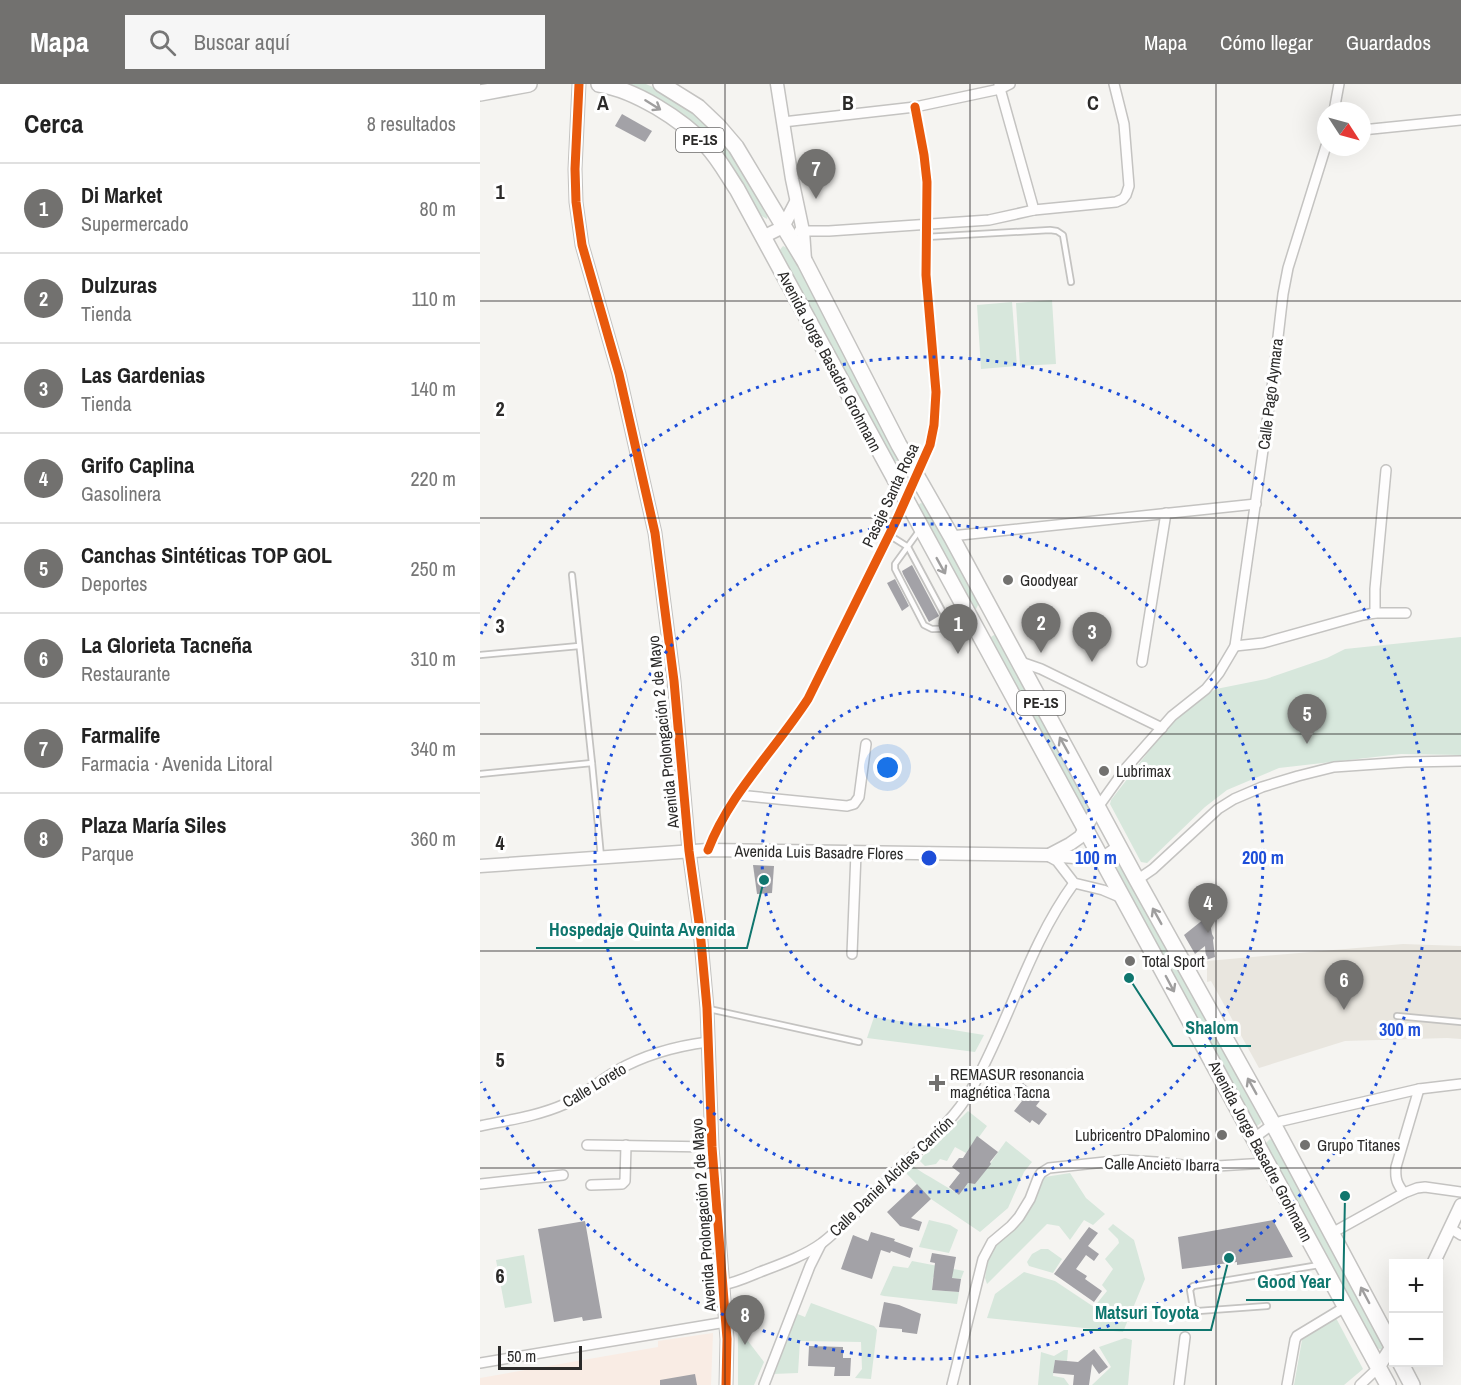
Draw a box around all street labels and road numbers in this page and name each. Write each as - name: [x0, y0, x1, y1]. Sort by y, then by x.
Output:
- road number: PE-1S: [676, 128, 724, 152]
- street label: Avenida Jorge Basadre Grohmann: [772, 266, 887, 456]
- street label: Calle Pago Aymara: [1252, 336, 1288, 451]
- street label: Pasaje Santa Rosa: [856, 439, 924, 551]
- street label: Avenida Prolongación 2 de Mayo: [642, 634, 684, 831]
- road number: PE-1S: [1017, 691, 1065, 715]
- street label: Avenida Luis Basadre Flores: [733, 840, 904, 864]
- street label: Avenida Jorge Basadre Grohmann: [1203, 1056, 1318, 1246]
- street label: Calle Loreto: [558, 1057, 630, 1113]
- street label: Calle Daniel Alcídes Carrión: [824, 1111, 958, 1241]
- street label: Avenida Prolongación 2 de Mayo: [685, 1118, 721, 1313]
- street label: Calle Ancieto Ibarra: [1104, 1152, 1221, 1176]

